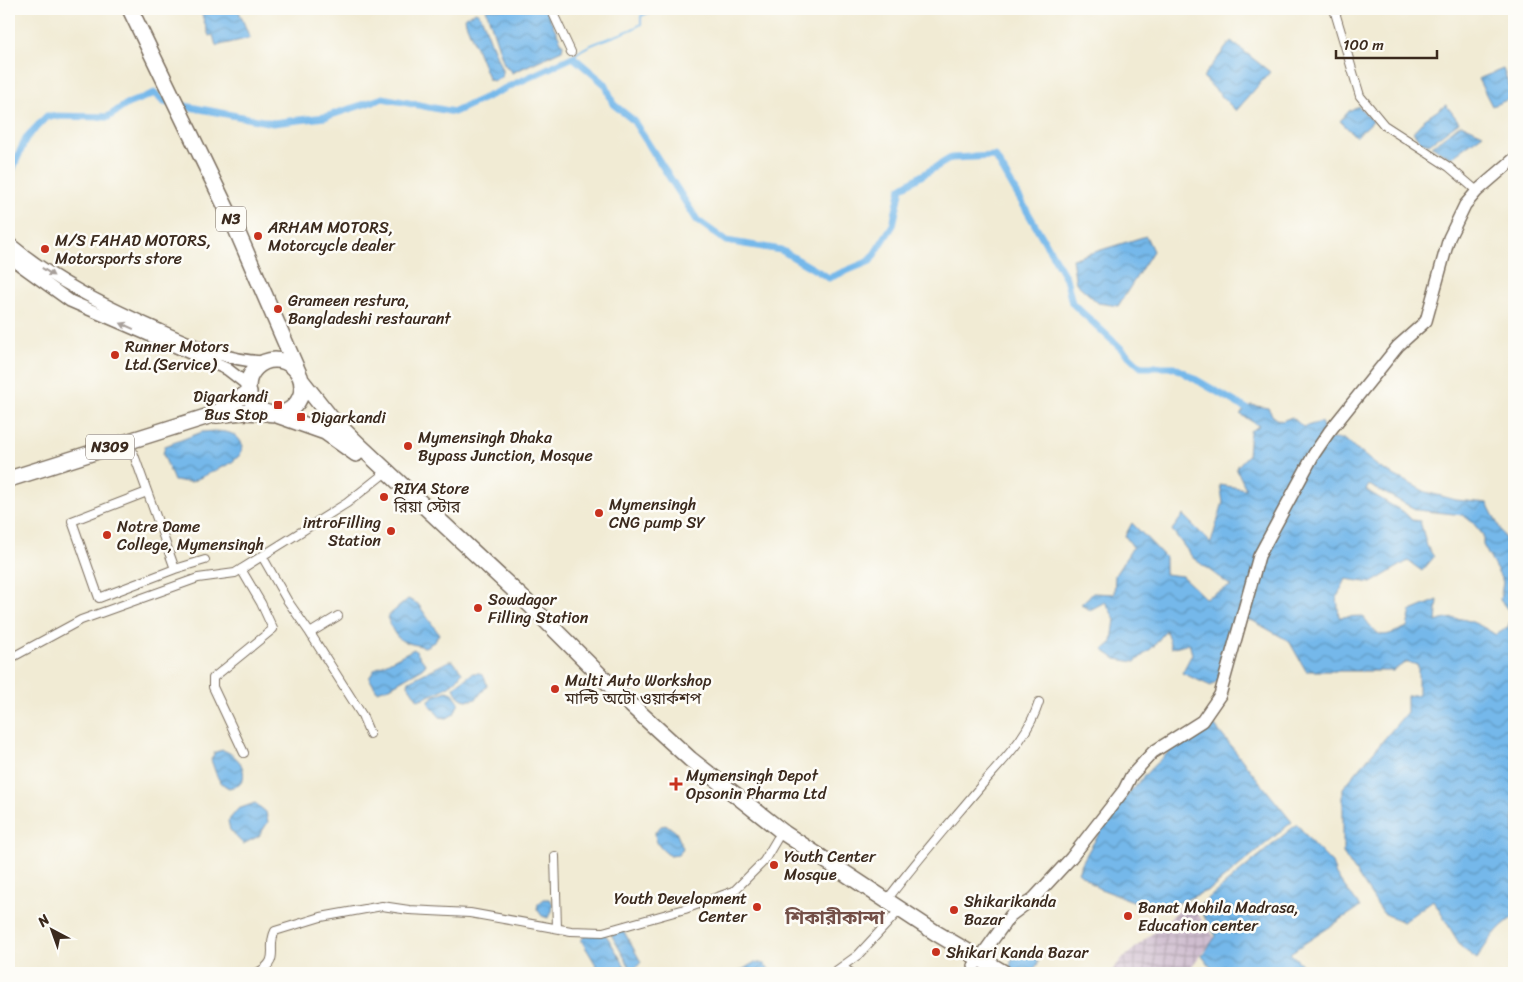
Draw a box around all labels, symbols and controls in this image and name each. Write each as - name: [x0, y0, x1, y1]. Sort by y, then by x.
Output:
- scale bar: [1336, 28, 1437, 60]
- text: 100 m: [1343, 32, 1384, 58]
- road number: N3: [216, 206, 246, 232]
- place label: ARHAM MOTORS, Motorcycle dealer: [267, 213, 397, 260]
- place label: M/S FAHAD MOTORS, Motorsports store: [55, 226, 211, 273]
- marker: ARHAM MOTORS, Motorcycle dealer: [252, 230, 264, 242]
- marker: M/S FAHAD MOTORS, Motorsports store: [39, 243, 51, 255]
- one-way arrow: [41, 267, 55, 277]
- place label: Grameen restura, Bangladeshi restaurant: [288, 286, 451, 333]
- marker: Grameen restura, Bangladeshi restaurant: [272, 303, 284, 315]
- one-way arrow: [120, 322, 134, 330]
- place label: Runner Motors Ltd.(Service): [125, 332, 229, 379]
- marker: Runner Motors Ltd.(Service): [109, 349, 121, 361]
- place label: Digarkandi Bus Stop: [193, 382, 269, 429]
- marker: Digarkandi Bus Stop: [272, 399, 284, 411]
- place label: Digarkandi: [311, 403, 386, 432]
- marker: Digarkandi: [295, 411, 307, 423]
- place label: Mymensingh Dhaka Bypass Junction, Mosque: [418, 423, 593, 470]
- road number: N309: [86, 434, 134, 460]
- marker: Mymensingh Dhaka Bypass Junction, Mosque: [402, 440, 414, 452]
- place label: RIYA Store রিয়া স্টোর: [393, 474, 469, 521]
- place label: Mymensingh CNG pump SY: [609, 490, 706, 537]
- marker: RIYA Store রিয়া স্টোর: [378, 491, 390, 503]
- marker: Mymensingh CNG pump SY: [593, 507, 605, 519]
- place label: introFilling Station: [303, 508, 381, 555]
- place label: Notre Dame College, Mymensingh: [117, 512, 264, 559]
- marker: introFilling Station: [385, 525, 397, 537]
- marker: Notre Dame College, Mymensingh: [101, 529, 113, 541]
- place label: Sowdagor Filling Station: [488, 585, 589, 632]
- marker: Sowdagor Filling Station: [472, 602, 484, 614]
- place label: Multi Auto Workshop মাল্টি অটো ওয়ার্কশপ: [564, 666, 712, 713]
- marker: Multi Auto Workshop মাল্টি অটো ওয়ার্কশপ: [549, 683, 561, 695]
- place label: Mymensingh Depot Opsonin Pharma Ltd: [686, 761, 828, 808]
- marker: Mymensingh Depot Opsonin Pharma Ltd: [670, 778, 682, 790]
- place label: Youth Center Mosque: [784, 842, 877, 889]
- marker: Youth Center Mosque: [768, 859, 780, 871]
- place label: Youth Development Center: [614, 884, 748, 931]
- place label: Shikarikanda Bazar: [964, 887, 1057, 934]
- place label: Banat Mohila Madrasa, Education center: [1138, 893, 1299, 940]
- marker: Youth Development Center: [751, 901, 763, 913]
- district label: শিকারীকান্দা: [784, 901, 885, 934]
- north arrow: [28, 904, 78, 954]
- marker: Shikarikanda Bazar: [948, 904, 960, 916]
- text: N: [31, 908, 56, 934]
- marker: Banat Mohila Madrasa, Education center: [1122, 910, 1134, 922]
- place label: Shikari Kanda Bazar: [946, 938, 1089, 967]
- marker: Shikari Kanda Bazar: [930, 946, 942, 958]

